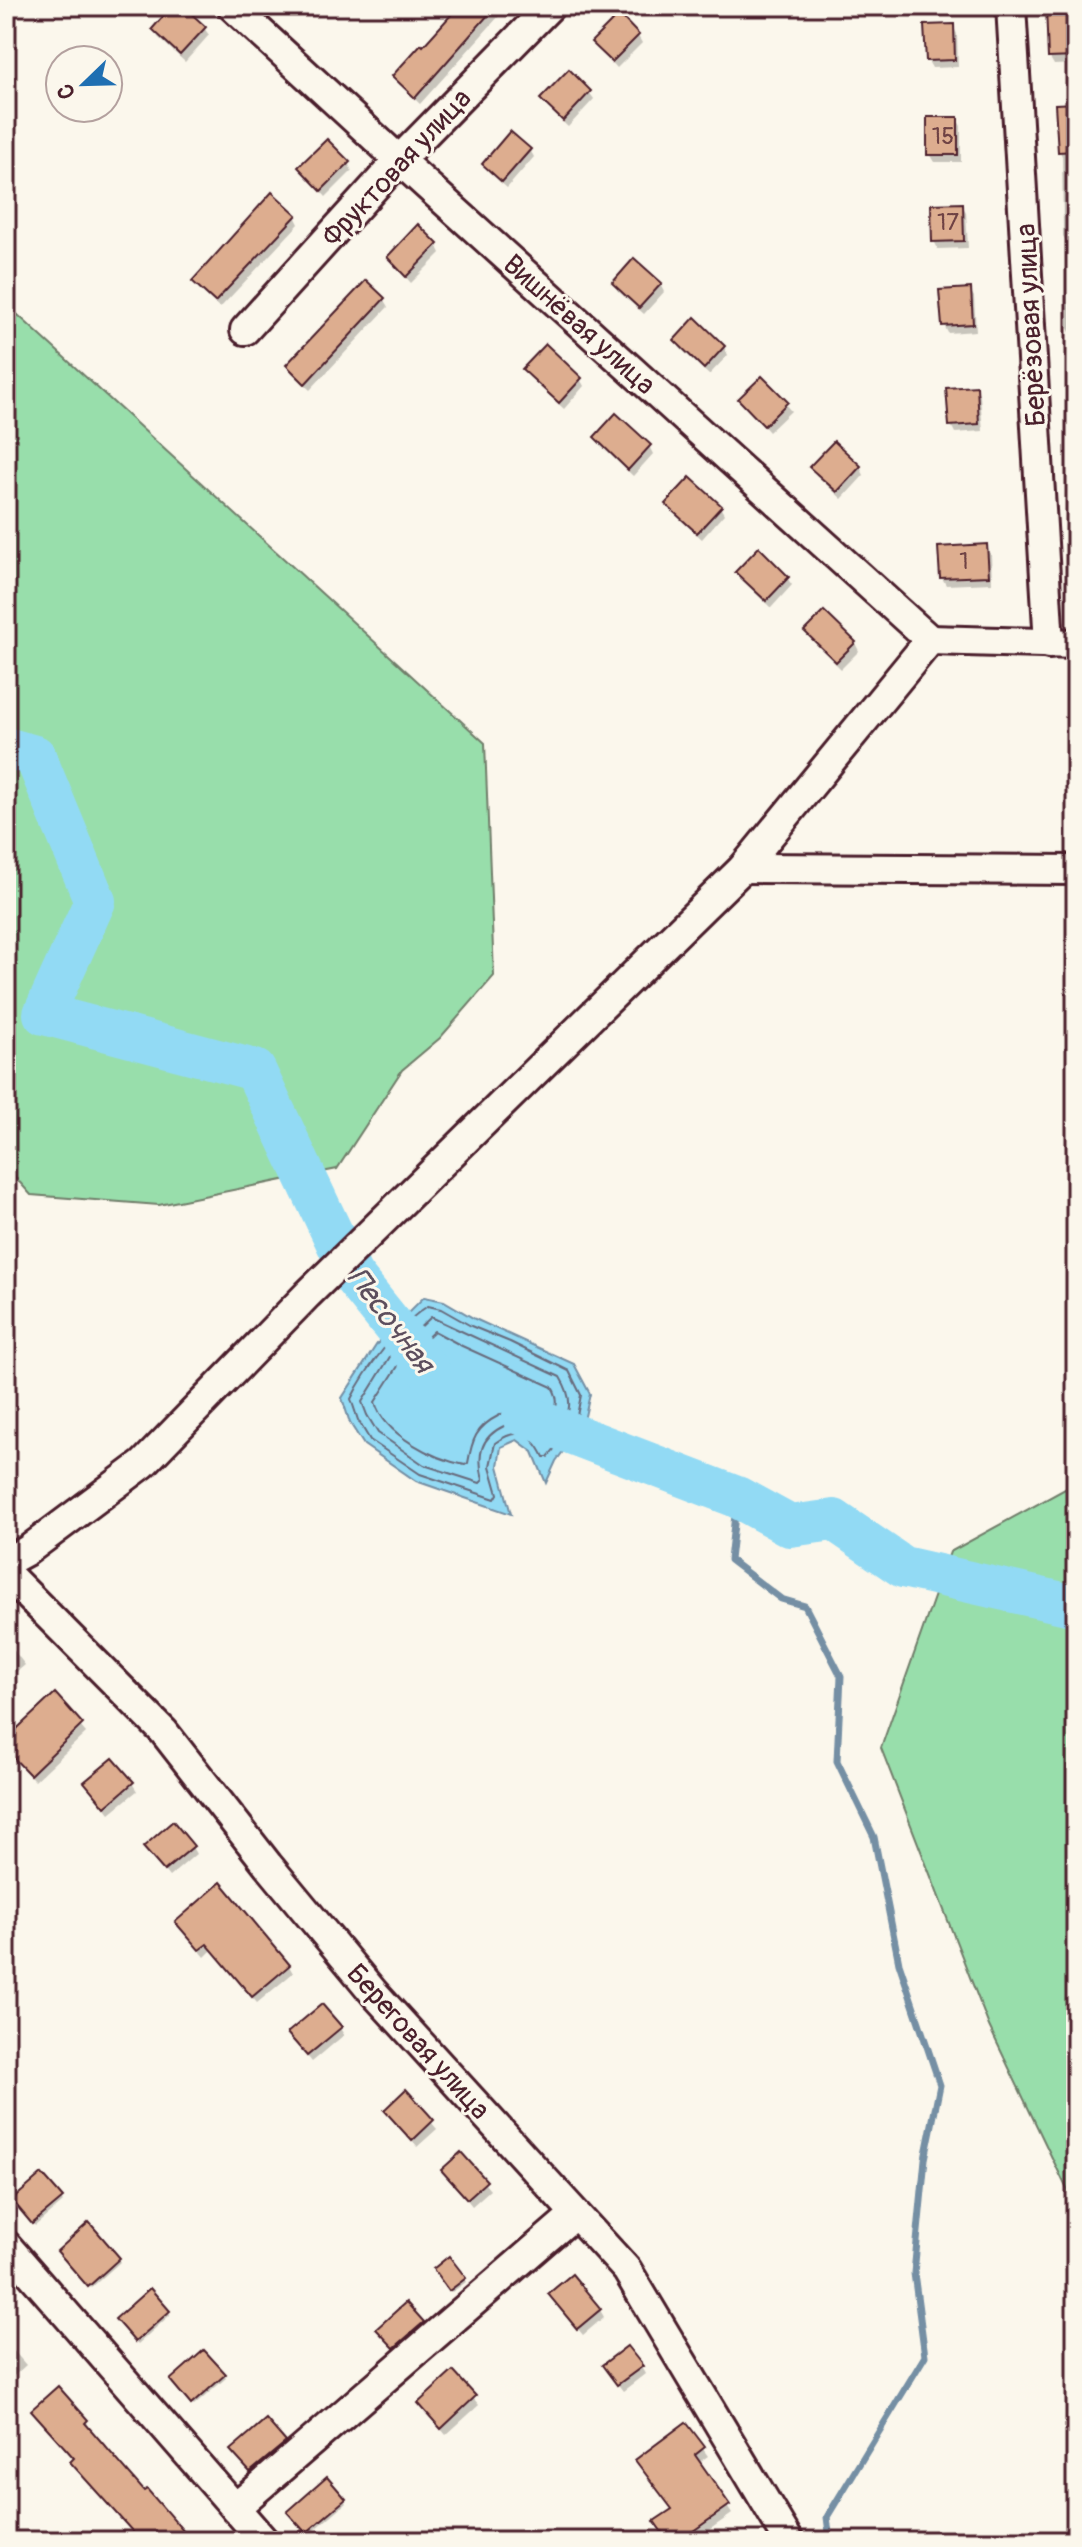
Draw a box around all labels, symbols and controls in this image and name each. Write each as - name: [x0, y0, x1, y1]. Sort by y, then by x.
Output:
- north arrow: [44, 44, 124, 124]
- text: С: [51, 79, 82, 103]
- street label: Фруктовая улица: [315, 82, 479, 254]
- house number: 15: [932, 122, 954, 151]
- house number: 17: [937, 208, 959, 237]
- street label: Берёзовая улица: [1009, 223, 1054, 427]
- street label: Вишнёвая улица: [496, 248, 662, 403]
- house number: 1: [959, 547, 969, 576]
- water label: Песочная: [339, 1260, 444, 1383]
- street label: Береговая улица: [339, 1957, 497, 2127]

